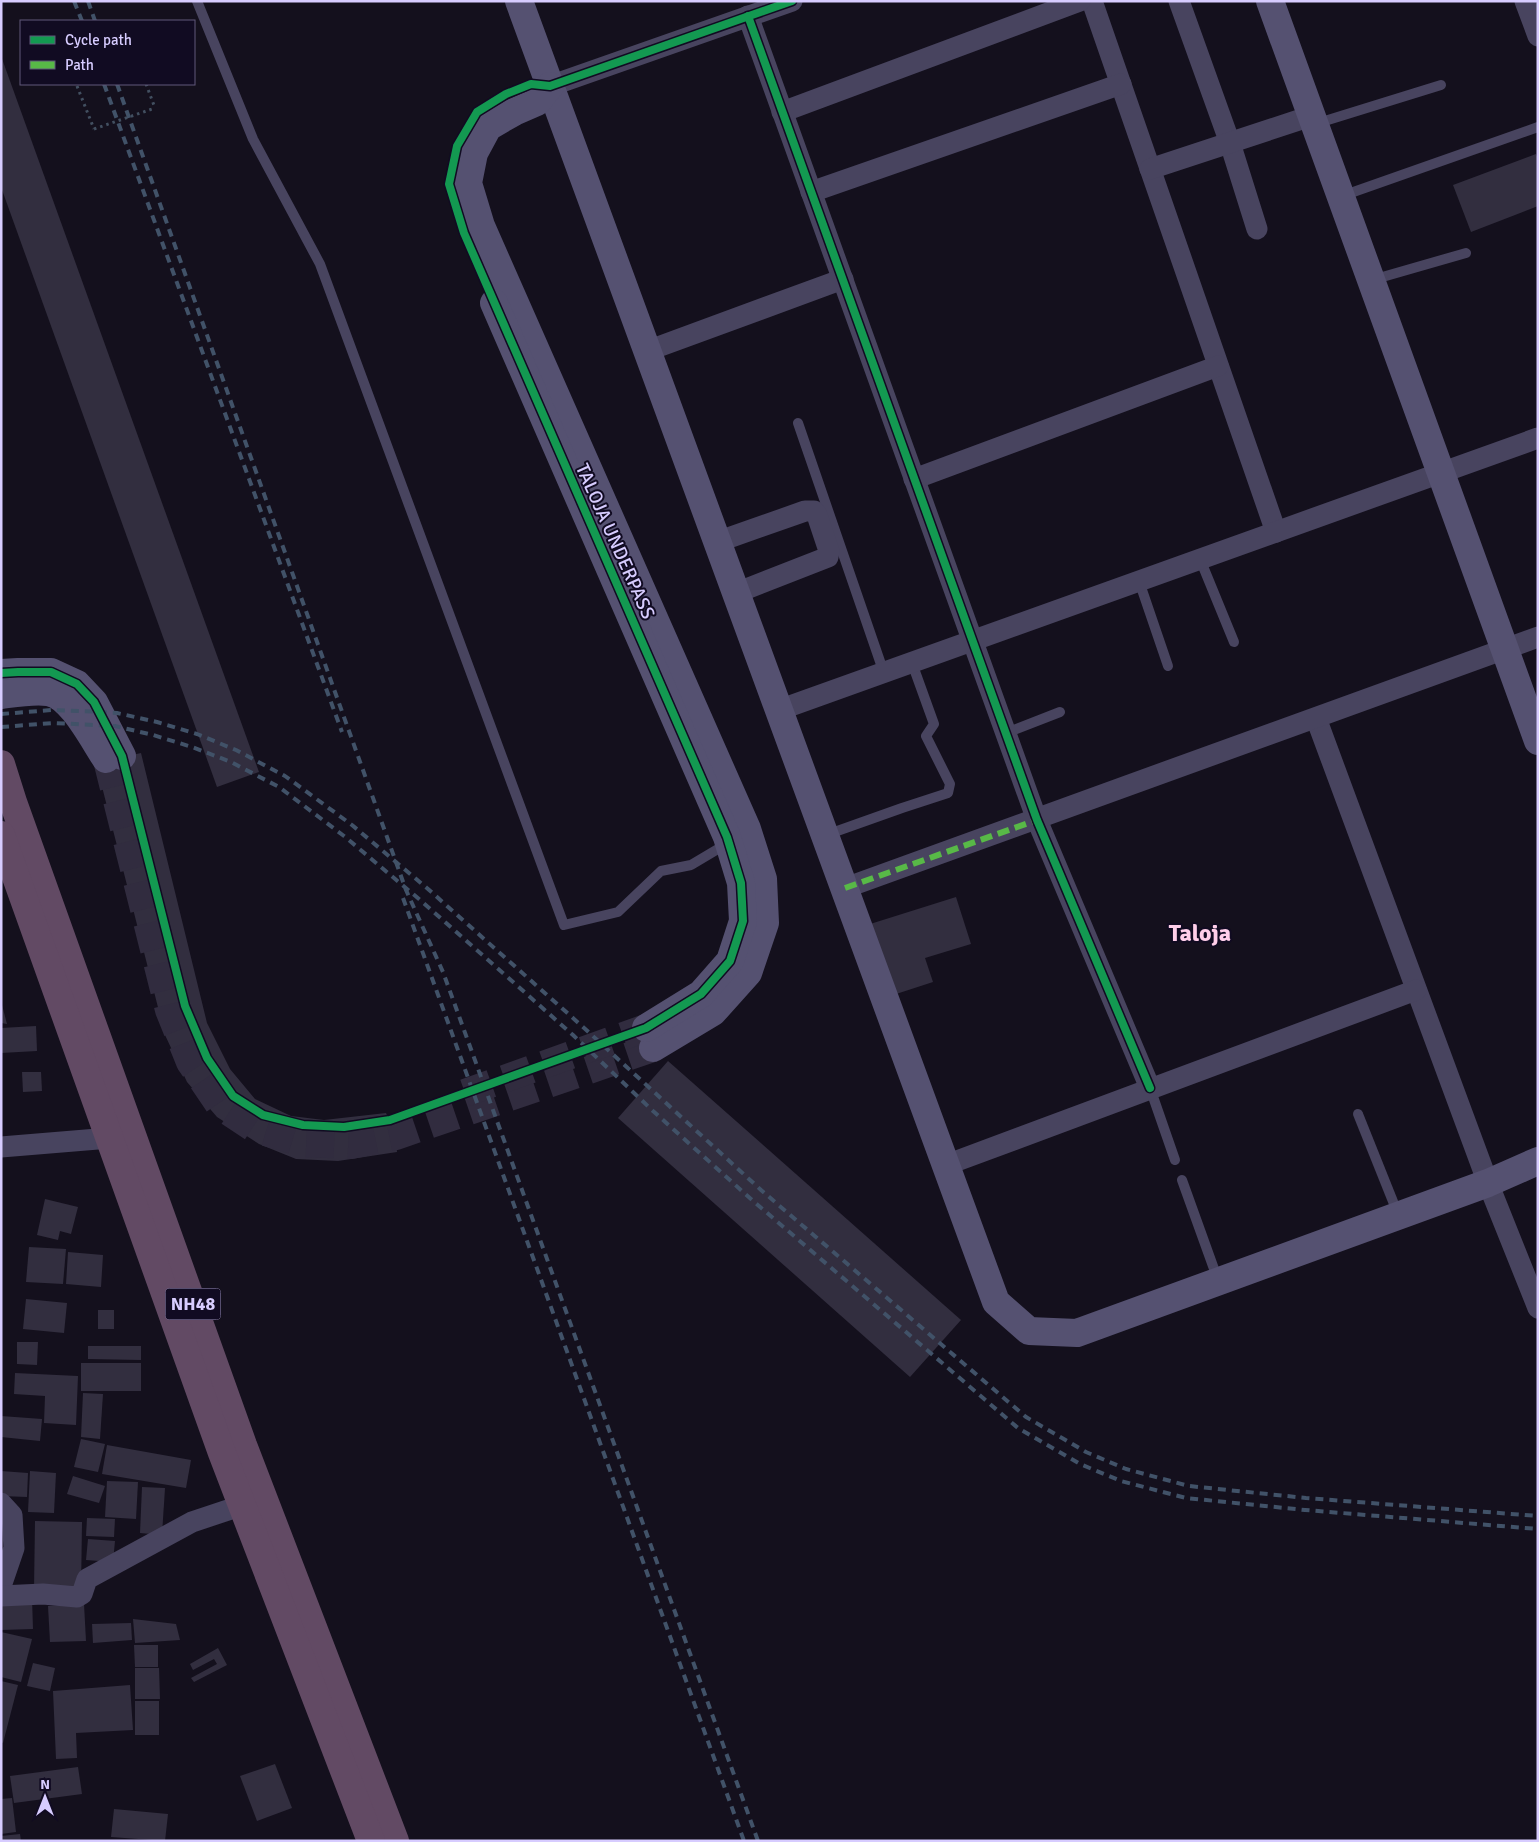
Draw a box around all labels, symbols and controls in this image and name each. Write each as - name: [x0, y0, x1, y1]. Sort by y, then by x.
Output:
- legend: [20, 20, 195, 85]
- text: Cycle path: [65, 31, 132, 49]
- text: Path: [65, 56, 94, 74]
- street label: TALOJA UNDERPASS: [570, 460, 660, 623]
- district label: Taloja: [1169, 918, 1231, 948]
- road number: NH48: [166, 1288, 220, 1320]
- north arrow: [20, 1772, 70, 1822]
- text: N: [40, 1776, 50, 1793]

